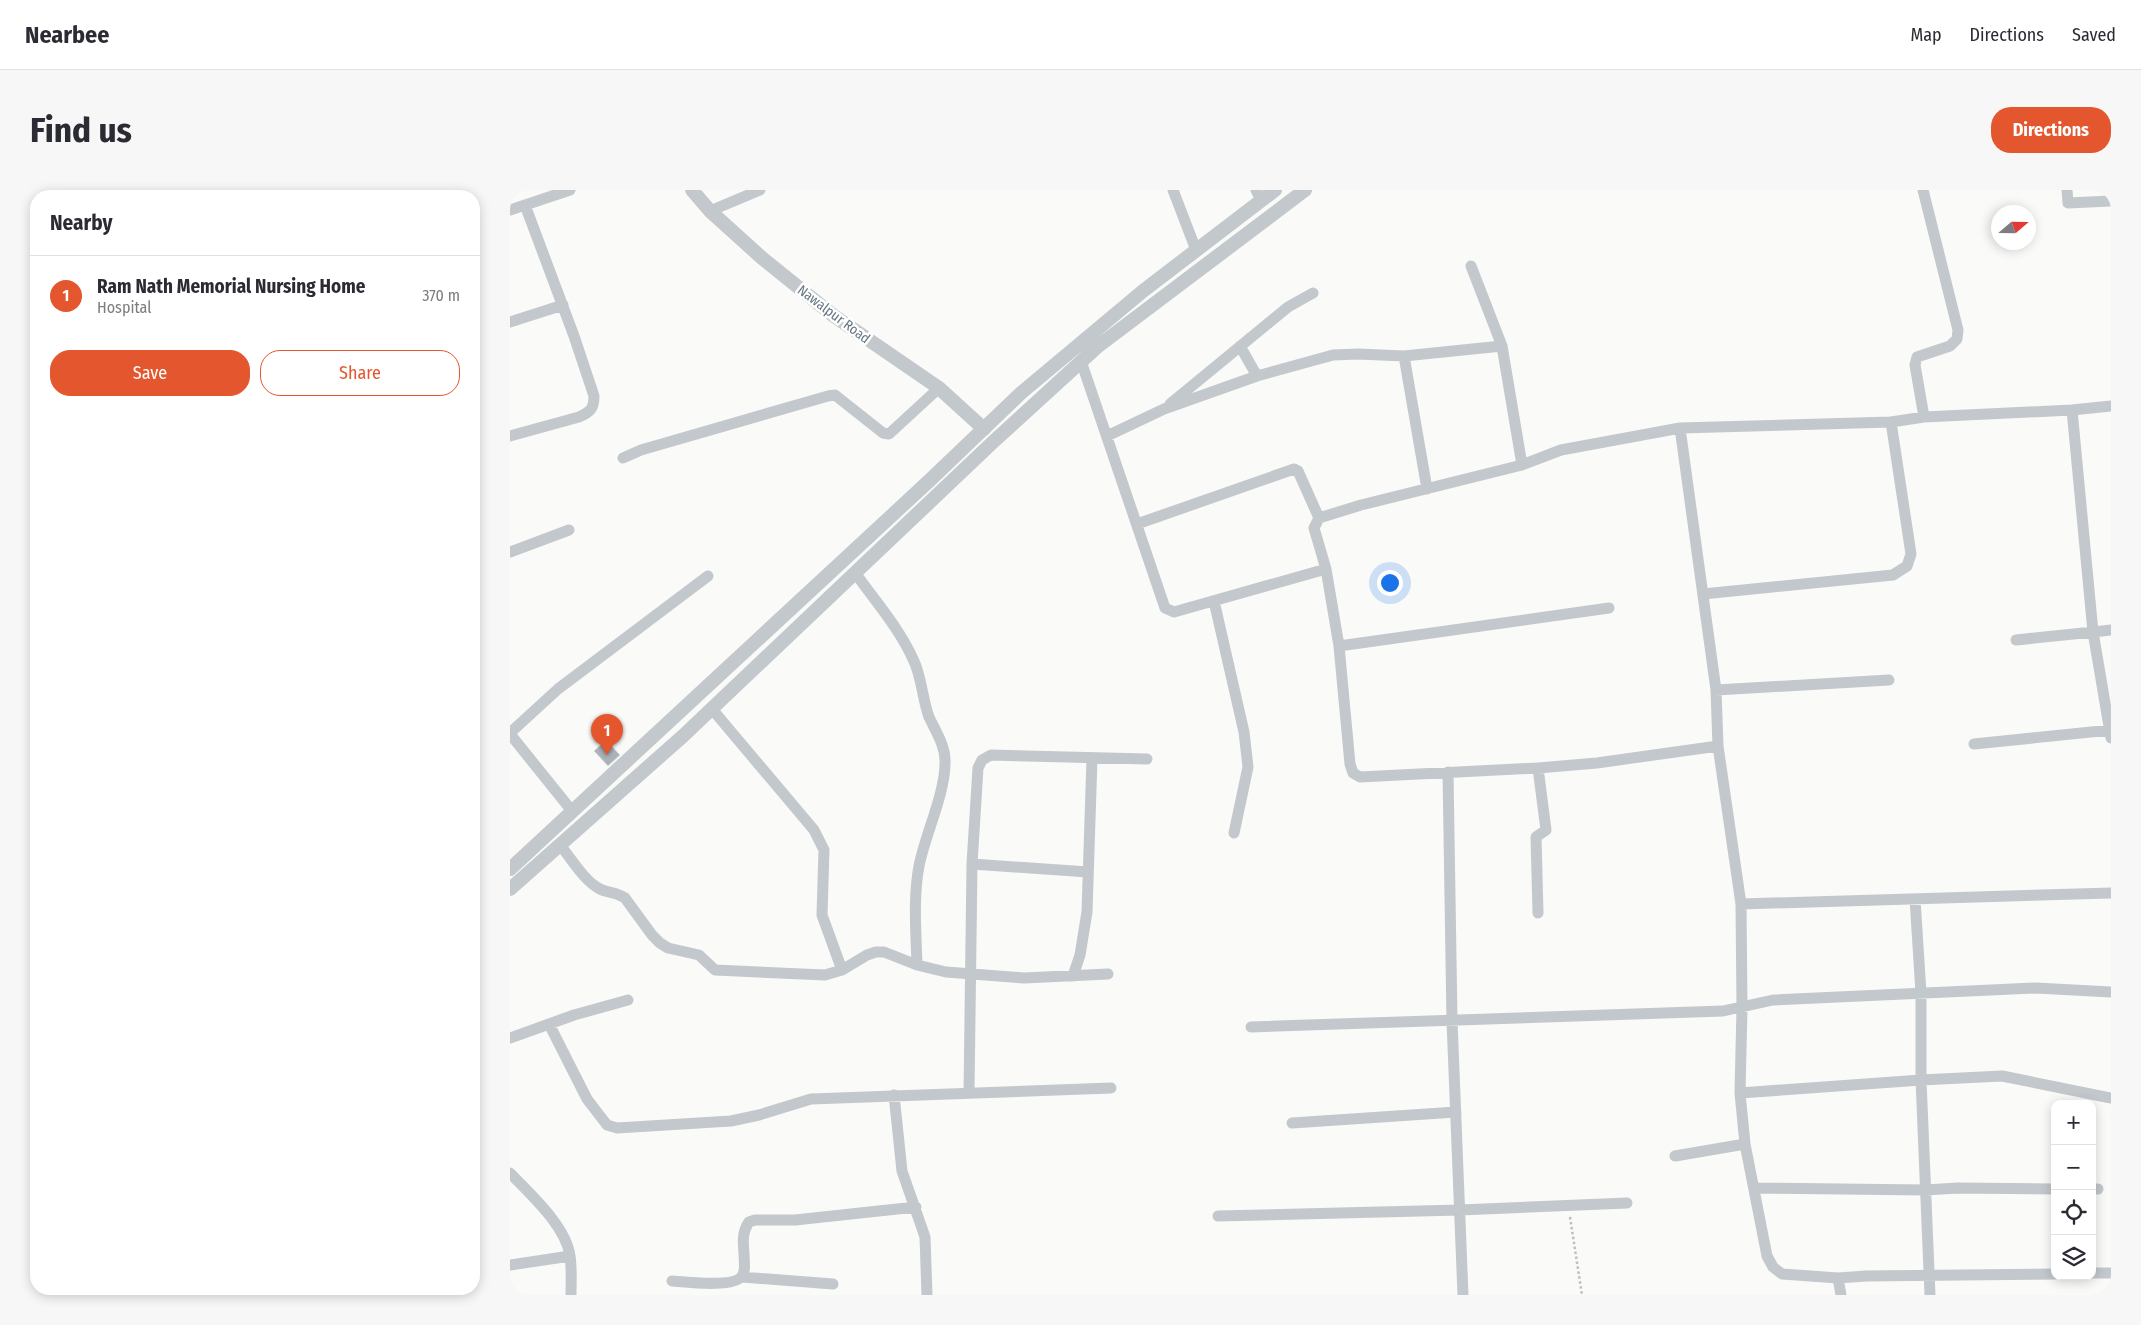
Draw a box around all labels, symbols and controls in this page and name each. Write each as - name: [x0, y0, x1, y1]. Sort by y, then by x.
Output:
- text: Nearbee: [25, 21, 109, 49]
- text: Map: [1910, 24, 1942, 46]
- text: Directions: [1970, 24, 2044, 46]
- text: Saved: [2072, 24, 2116, 46]
- button: Directions: [1991, 107, 2111, 153]
- text: Find us: [30, 109, 132, 151]
- north arrow: [1991, 205, 2036, 250]
- text: Nearby: [50, 210, 112, 236]
- text: Ram Nath Memorial Nursing Home: [97, 275, 365, 298]
- street label: Nawalpur Road: [794, 282, 873, 347]
- text: 1: [63, 286, 69, 305]
- text: 370 m: [422, 286, 460, 305]
- text: Hospital: [97, 298, 152, 317]
- button: Save: [50, 350, 250, 396]
- button: Share: [260, 350, 460, 396]
- your location: [1377, 570, 1403, 596]
- pin: 1: [591, 714, 623, 755]
- map controls: [2051, 1100, 2096, 1280]
- button: +: [2051, 1100, 2096, 1145]
- button: −: [2051, 1145, 2096, 1190]
- button: locate: [2051, 1190, 2096, 1235]
- button: layers: [2051, 1235, 2096, 1280]

